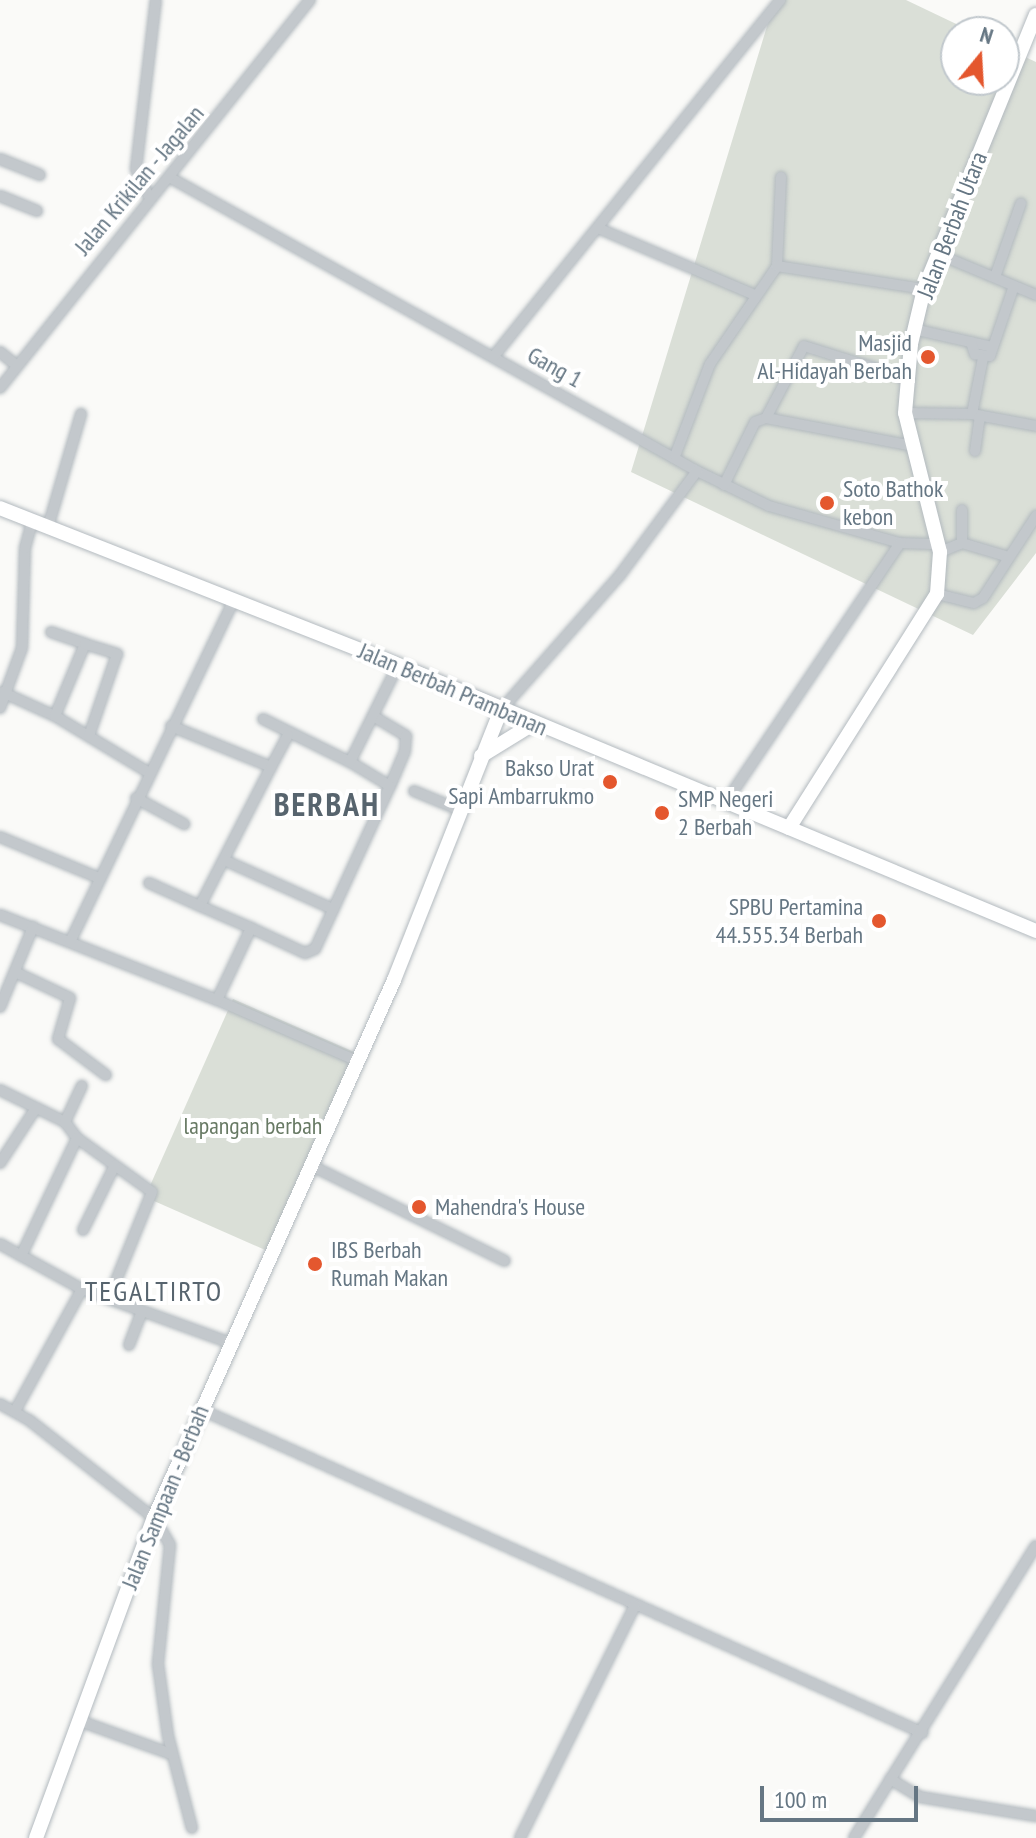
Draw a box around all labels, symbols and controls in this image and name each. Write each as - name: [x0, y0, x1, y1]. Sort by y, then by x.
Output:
- north arrow: [940, 16, 1020, 96]
- text: N: [977, 20, 997, 50]
- street label: Jalan Krikilan - Jagalan: [68, 99, 210, 261]
- street label: Jalan Berbah Utara: [911, 148, 993, 302]
- place label: Masjid Al-Hidayah Berbah: [757, 329, 912, 385]
- street label: Gang 1: [523, 340, 587, 394]
- marker: Masjid Al-Hidayah Berbah: [919, 348, 937, 366]
- place label: Soto Bathok kebon: [843, 475, 943, 531]
- marker: Soto Bathok kebon: [818, 494, 836, 512]
- street label: Jalan Berbah Prambanan: [354, 636, 552, 742]
- place label: Bakso Urat Sapi Ambarrukmo: [448, 754, 594, 810]
- marker: Bakso Urat Sapi Ambarrukmo: [601, 773, 619, 791]
- district label: BERBAH: [274, 785, 380, 823]
- place label: SMP Negeri 2 Berbah: [678, 785, 774, 841]
- marker: SMP Negeri 2 Berbah: [653, 804, 671, 822]
- place label: SPBU Pertamina 44.555.34 Berbah: [715, 893, 863, 949]
- marker: SPBU Pertamina 44.555.34 Berbah: [870, 912, 888, 930]
- park label: lapangan berbah: [184, 1112, 322, 1140]
- place label: Mahendra's House: [435, 1193, 585, 1221]
- marker: Mahendra's House: [410, 1198, 428, 1216]
- place label: IBS Berbah Rumah Makan: [331, 1236, 448, 1292]
- marker: IBS Berbah Rumah Makan: [306, 1255, 324, 1273]
- district label: TEGALTIRTO: [85, 1274, 223, 1308]
- street label: Jalan Sampaan - Berbah: [115, 1400, 215, 1594]
- scale bar: [764, 1770, 922, 1820]
- text: 100 m: [774, 1784, 827, 1815]

